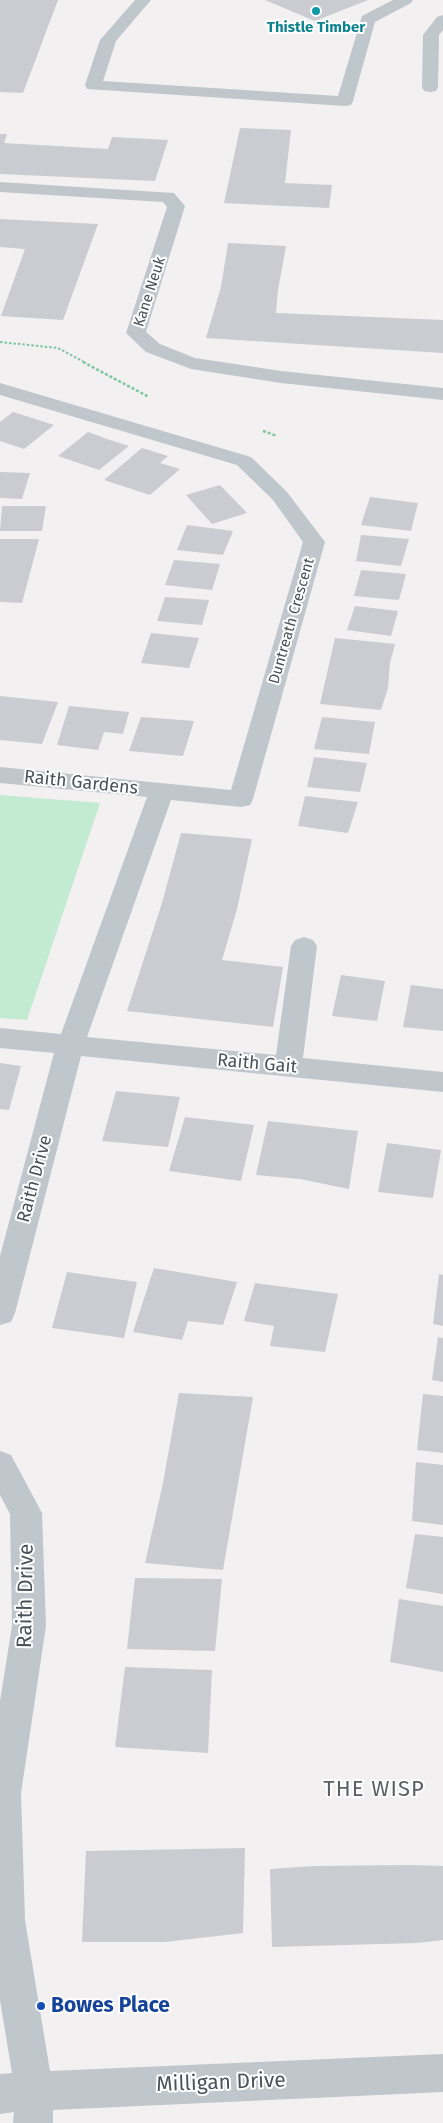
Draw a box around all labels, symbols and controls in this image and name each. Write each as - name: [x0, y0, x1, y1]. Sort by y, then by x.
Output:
- marker: Thistle Timber: [310, 5, 322, 17]
- place label: Thistle Timber: [267, 19, 365, 37]
- street label: Kane Neuk: [130, 255, 170, 329]
- street label: Duntreath Crescent: [265, 556, 319, 686]
- street label: Raith Gardens: [23, 766, 139, 800]
- street label: Raith Gait: [216, 1050, 298, 1078]
- street label: Raith Drive: [13, 1133, 57, 1225]
- street label: Raith Drive: [12, 1544, 40, 1648]
- district label: THE WISP: [322, 1777, 426, 1803]
- place label: Bowes Place: [51, 1993, 170, 2019]
- marker: Bowes Place: [35, 2000, 47, 2012]
- street label: Milligan Drive: [156, 2068, 286, 2098]

